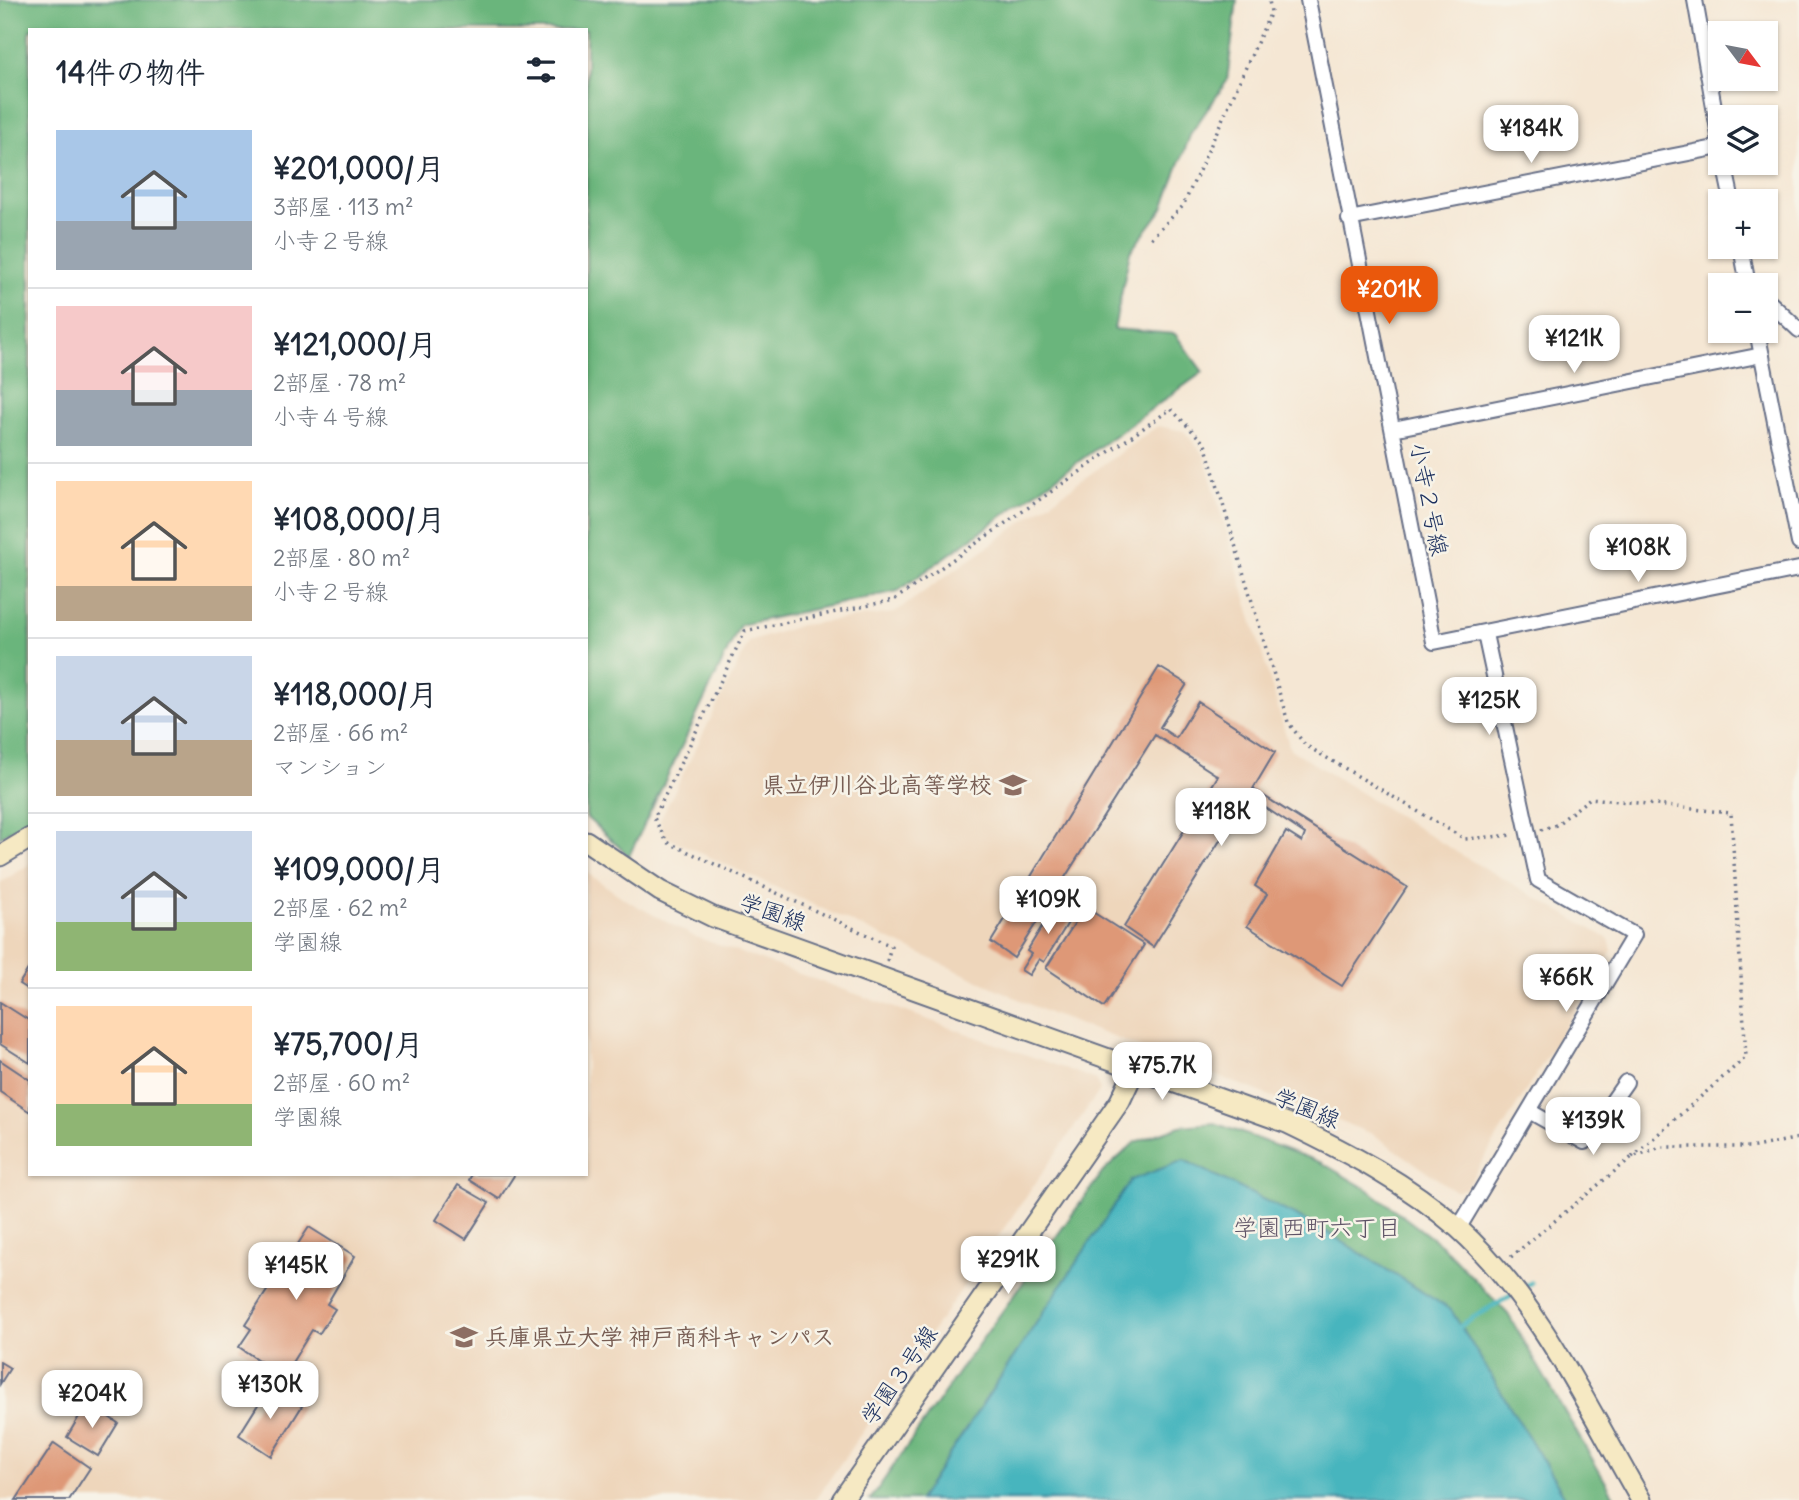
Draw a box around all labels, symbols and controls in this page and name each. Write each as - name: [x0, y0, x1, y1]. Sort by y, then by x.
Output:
- north arrow: [1708, 21, 1778, 91]
- map controls: [1708, 21, 1778, 343]
- icon: filters: [522, 51, 560, 89]
- text: 14件の物件: [56, 53, 205, 91]
- button: layers: [1708, 105, 1778, 175]
- pin: ¥184K: [1482, 106, 1580, 165]
- text: ¥184K: [1499, 113, 1563, 142]
- text: ¥201,000/月: [273, 149, 445, 187]
- icon: home: [112, 158, 196, 242]
- button: +: [1708, 189, 1778, 259]
- text: 3部屋 · 113 m²: [273, 192, 414, 221]
- text: 小寺２号線: [273, 226, 388, 255]
- pin: ¥201K: [1340, 266, 1438, 326]
- button: −: [1708, 273, 1778, 343]
- text: ¥201K: [1357, 274, 1421, 303]
- pin: ¥121K: [1525, 316, 1623, 375]
- text: ¥121K: [1545, 323, 1603, 352]
- text: ¥121,000/月: [273, 325, 437, 363]
- icon: home: [112, 334, 196, 418]
- text: 2部屋 · 78 m²: [273, 368, 406, 397]
- text: 小寺４号線: [273, 402, 388, 431]
- street label: 小寺２号線: [1404, 440, 1455, 558]
- text: ¥108,000/月: [273, 500, 446, 538]
- icon: home: [112, 509, 196, 593]
- pin: ¥108K: [1589, 524, 1687, 584]
- text: ¥108K: [1605, 532, 1671, 561]
- text: 2部屋 · 80 m²: [273, 543, 410, 572]
- text: 小寺２号線: [273, 577, 388, 606]
- text: ¥118,000/月: [273, 675, 438, 713]
- pin: ¥125K: [1440, 678, 1538, 737]
- icon: home: [112, 684, 196, 768]
- text: ¥125K: [1458, 685, 1520, 714]
- text: 2部屋 · 66 m²: [273, 718, 408, 747]
- text: マンション: [273, 752, 387, 781]
- place label: 県立伊川谷北高等学校: [762, 770, 992, 799]
- school or university icon: 県立伊川谷北高等学校: [998, 770, 1028, 800]
- pin: ¥118K: [1172, 788, 1270, 848]
- text: ¥118K: [1191, 796, 1251, 825]
- text: ¥109,000/月: [273, 850, 445, 888]
- icon: home: [112, 859, 196, 943]
- pin: ¥109K: [999, 876, 1097, 936]
- text: ¥109K: [1015, 884, 1081, 913]
- street label: 学園線: [736, 886, 811, 937]
- text: 2部屋 · 62 m²: [273, 893, 408, 922]
- text: 学園線: [273, 927, 342, 956]
- pin: ¥66K: [1525, 954, 1607, 1014]
- text: ¥66K: [1539, 962, 1593, 991]
- text: ¥75,700/月: [273, 1025, 424, 1063]
- icon: home: [112, 1034, 196, 1118]
- pin: ¥75.7K: [1105, 1042, 1219, 1102]
- text: ¥75.7K: [1128, 1050, 1196, 1079]
- text: 2部屋 · 60 m²: [273, 1068, 410, 1097]
- street label: 学園線: [1270, 1081, 1345, 1134]
- pin: ¥139K: [1544, 1098, 1642, 1157]
- text: 学園線: [273, 1102, 342, 1131]
- text: ¥139K: [1561, 1105, 1625, 1134]
- district label: 学園西町六丁目: [1233, 1212, 1401, 1242]
- pin: ¥291K: [959, 1236, 1057, 1296]
- pin: ¥145K: [247, 1242, 345, 1302]
- text: ¥291K: [977, 1244, 1039, 1273]
- text: ¥145K: [264, 1250, 328, 1279]
- street label: 学園３号線: [854, 1319, 943, 1430]
- school or university icon: 兵庫県立大学 神戸商科キャンパス: [449, 1322, 479, 1352]
- place label: 兵庫県立大学 神戸商科キャンパス: [485, 1322, 835, 1351]
- pin: ¥130K: [221, 1362, 319, 1421]
- text: ¥130K: [238, 1369, 303, 1398]
- pin: ¥204K: [43, 1370, 141, 1430]
- text: ¥204K: [58, 1378, 126, 1407]

